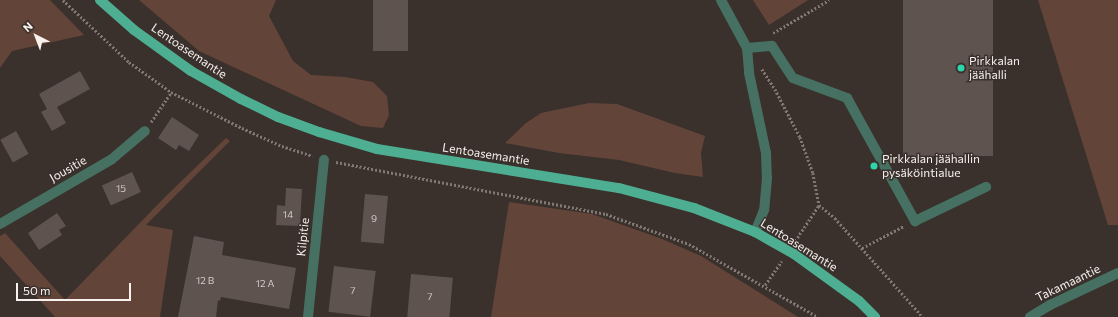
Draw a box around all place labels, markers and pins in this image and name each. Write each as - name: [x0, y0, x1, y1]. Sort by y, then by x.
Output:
- place label: Pirkkalan jäähalli: [969, 54, 1020, 82]
- marker: Pirkkalan jäähalli: [956, 63, 966, 73]
- place label: Pirkkalan jäähallin pysäköintialue: [882, 152, 980, 180]
- marker: Pirkkalan jäähallin pysäköintialue: [869, 161, 879, 171]

